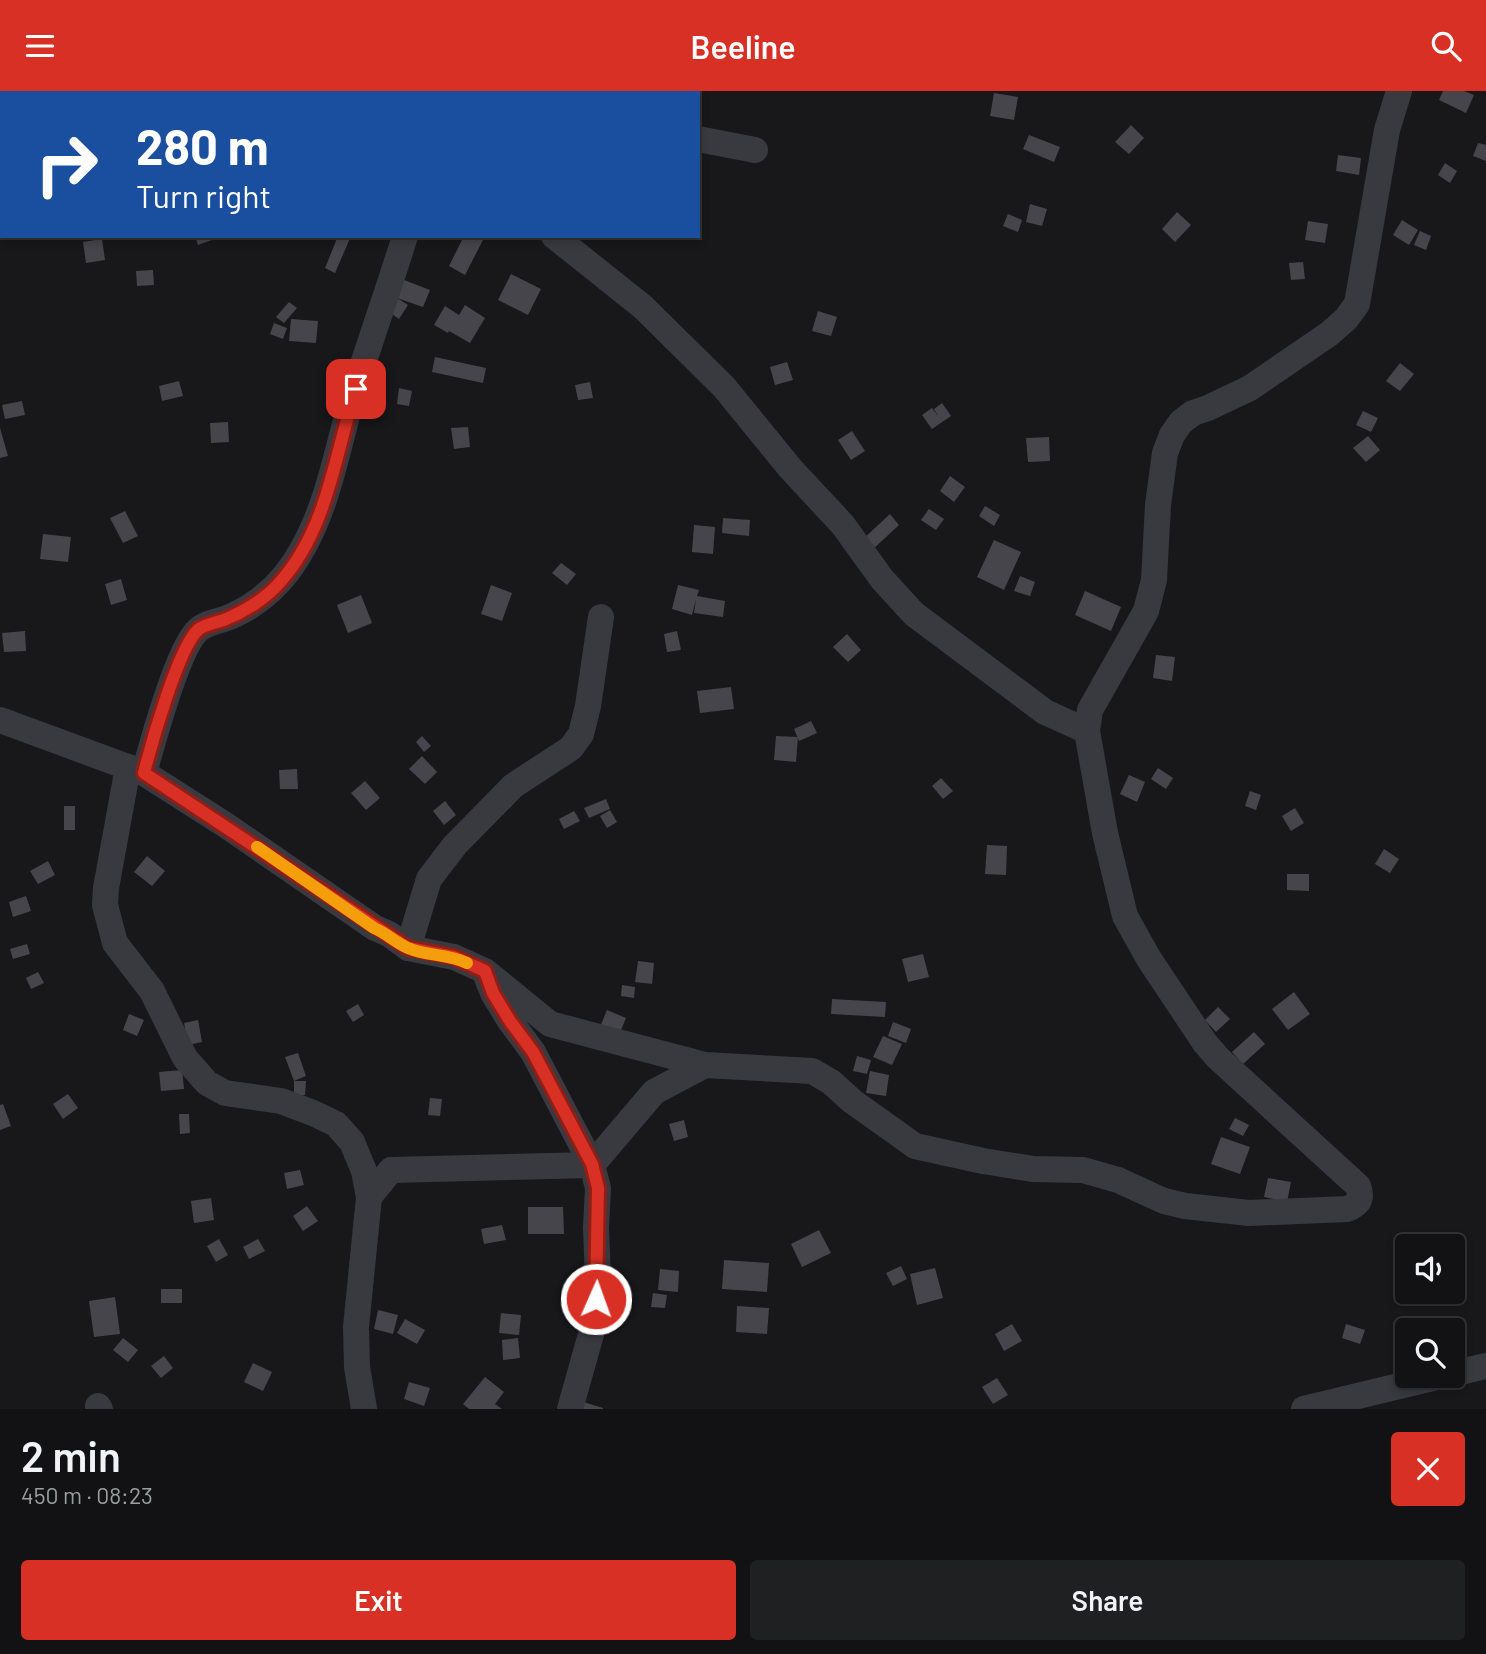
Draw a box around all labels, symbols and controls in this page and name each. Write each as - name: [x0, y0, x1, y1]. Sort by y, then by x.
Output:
- icon: menu: [21, 27, 59, 65]
- text: Beeline: [691, 27, 795, 65]
- icon: search: [1427, 27, 1465, 65]
- text: 280 m: [136, 116, 269, 175]
- icon: right: [21, 119, 112, 210]
- text: Turn right: [136, 176, 271, 214]
- pin: [326, 359, 386, 419]
- icon: arrive: [337, 370, 375, 408]
- map controls: [1395, 1234, 1465, 1388]
- button: sound: [1395, 1234, 1465, 1304]
- position arrow: [559, 1262, 633, 1336]
- button: search: [1395, 1318, 1465, 1388]
- text: 2 min: [21, 1430, 121, 1480]
- button: close: [1391, 1432, 1465, 1506]
- text: 450 m · 08:23: [21, 1481, 153, 1509]
- button: Exit: [21, 1560, 736, 1640]
- button: Share: [750, 1560, 1465, 1640]

